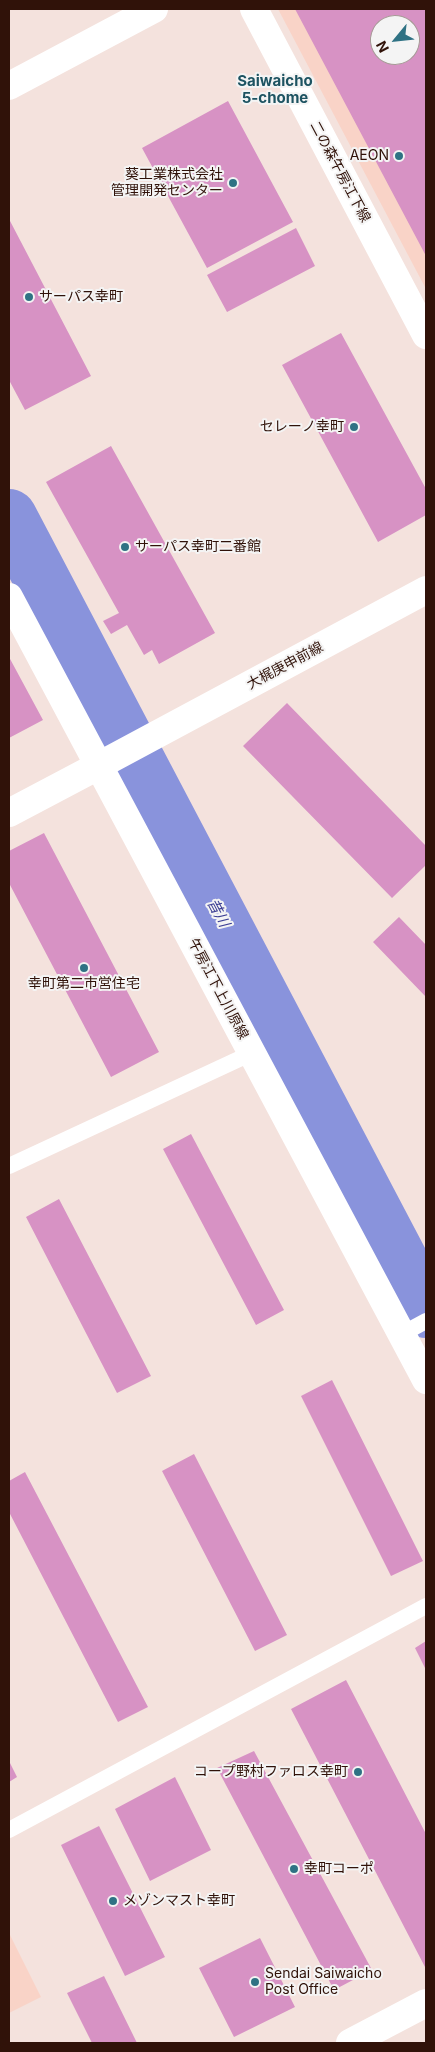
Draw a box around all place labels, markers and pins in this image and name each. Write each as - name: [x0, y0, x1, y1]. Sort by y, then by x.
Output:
- place label: AEON: [350, 148, 389, 164]
- marker: AEON: [393, 150, 405, 162]
- place label: 葵工業株式会社 管理開発センター: [111, 167, 223, 200]
- marker: 葵工業株式会社 管理開発センター: [227, 177, 239, 189]
- place label: サーパス幸町: [39, 289, 123, 305]
- marker: サーパス幸町: [23, 291, 35, 303]
- place label: セレーノ幸町: [260, 419, 344, 435]
- marker: セレーノ幸町: [348, 421, 360, 433]
- place label: サーパス幸町二番館: [135, 539, 261, 555]
- marker: サーパス幸町二番館: [119, 541, 131, 553]
- marker: 幸町第二市営住宅: [78, 962, 90, 974]
- place label: 幸町第二市営住宅: [28, 976, 140, 992]
- place label: コープ野村ファロス幸町: [194, 1764, 348, 1780]
- marker: コープ野村ファロス幸町: [352, 1766, 364, 1778]
- place label: 幸町コーポ: [304, 1861, 374, 1877]
- marker: 幸町コーポ: [288, 1863, 300, 1875]
- place label: メゾンマスト幸町: [123, 1893, 235, 1909]
- marker: メゾンマスト幸町: [107, 1895, 119, 1907]
- place label: Sendai Saiwaicho Post Office: [265, 1966, 382, 1998]
- marker: Sendai Saiwaicho Post Office: [249, 1976, 261, 1988]

